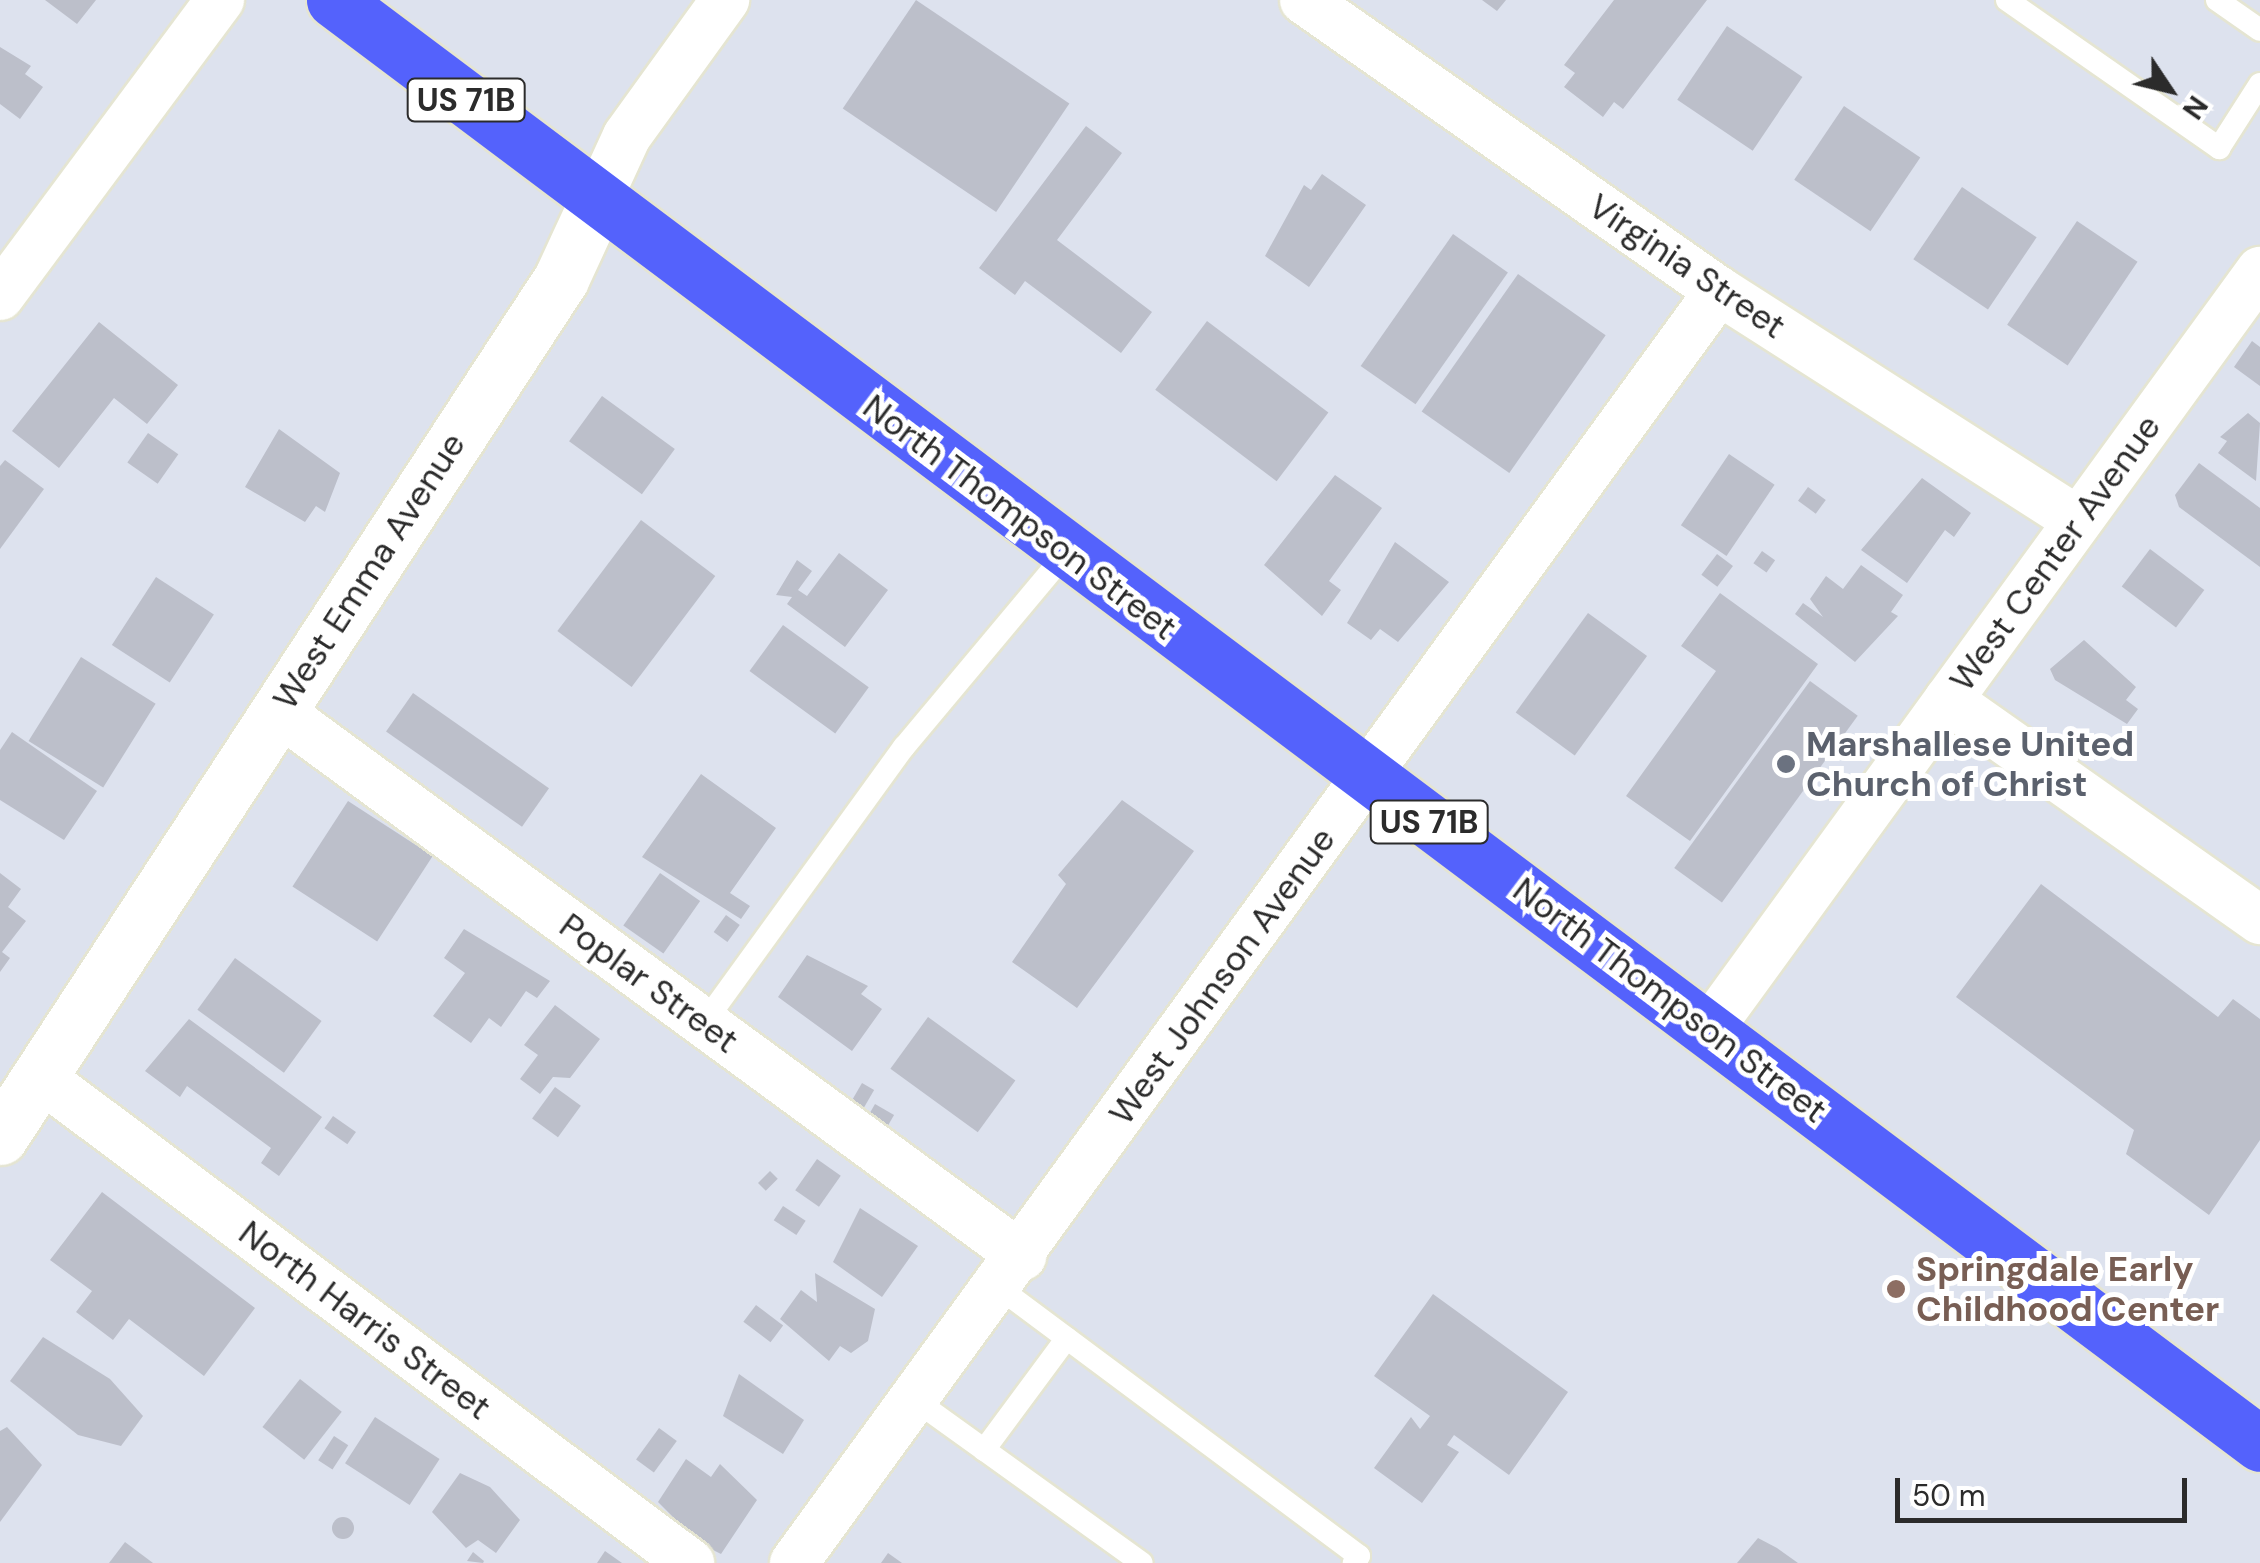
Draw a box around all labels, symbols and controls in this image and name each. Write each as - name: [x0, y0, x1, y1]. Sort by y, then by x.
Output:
- north arrow: [2120, 40, 2220, 140]
- road number: US 71B: [406, 73, 526, 127]
- text: N: [2174, 89, 2216, 126]
- street label: Virginia Street: [1581, 185, 1793, 347]
- street label: North Thompson Street: [855, 385, 1185, 649]
- street label: West Center Avenue: [1941, 407, 2169, 699]
- street label: West Emma Avenue: [264, 425, 474, 717]
- place label: Marshallese United Church of Christ: [1806, 723, 2134, 805]
- marker: Marshallese United Church of Christ: [1775, 753, 1797, 775]
- road number: US 71B: [1369, 795, 1489, 849]
- street label: West Johnson Avenue: [1100, 819, 1344, 1133]
- street label: North Thompson Street: [1505, 868, 1835, 1132]
- street label: Poplar Street: [552, 904, 746, 1062]
- street label: North Harris Street: [231, 1212, 499, 1428]
- place label: Springdale Early Childhood Center: [1916, 1248, 2219, 1330]
- marker: Springdale Early Childhood Center: [1885, 1278, 1907, 1300]
- scale bar: [1900, 1458, 2192, 1520]
- text: 50 m: [1912, 1476, 1986, 1515]

